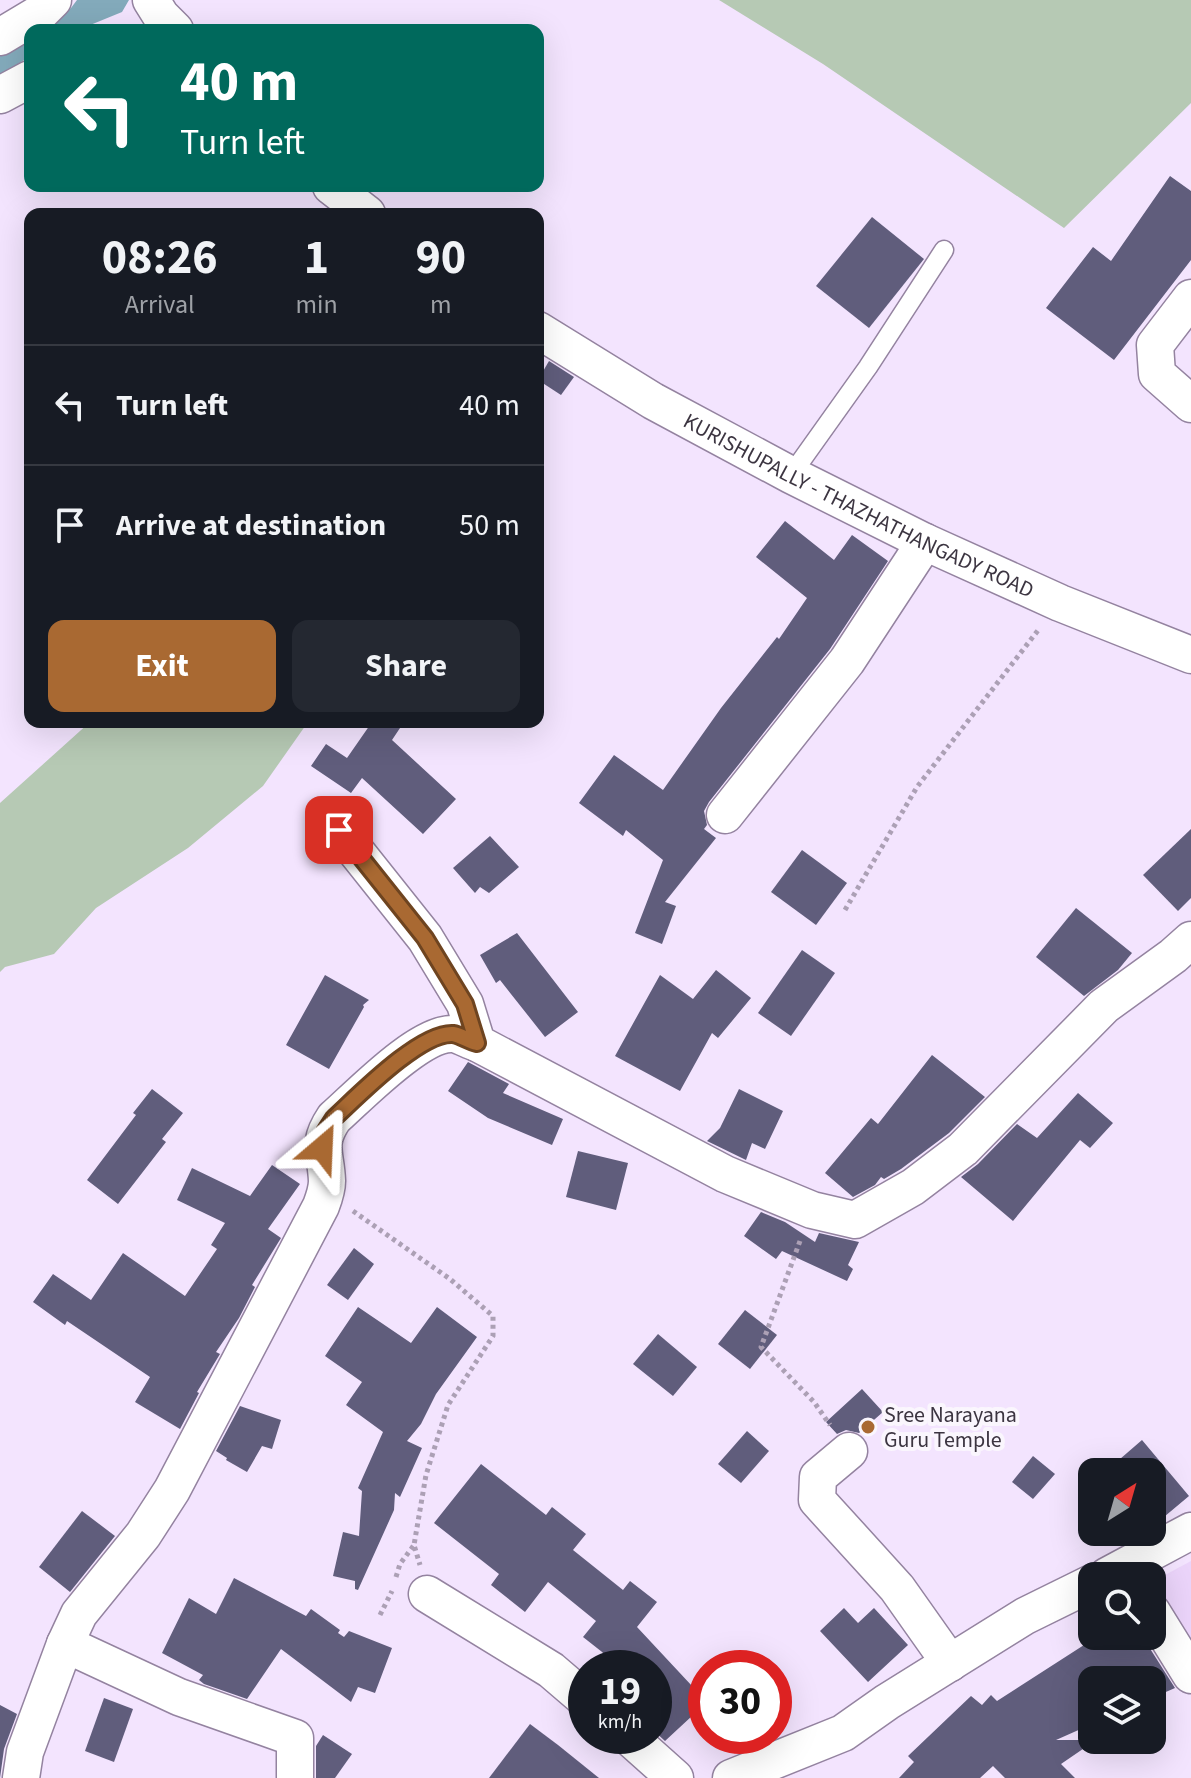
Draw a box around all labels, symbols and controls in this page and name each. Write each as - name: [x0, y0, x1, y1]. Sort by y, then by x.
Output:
- text: 40 m: [180, 43, 298, 122]
- icon: left: [48, 56, 152, 160]
- text: Turn left: [180, 117, 305, 168]
- text: 08:26: [102, 224, 218, 292]
- text: 1: [304, 224, 329, 292]
- text: 90: [415, 224, 466, 292]
- text: Arrival: [125, 286, 195, 323]
- text: min: [295, 286, 338, 323]
- text: m: [430, 286, 452, 323]
- icon: left: [48, 383, 92, 427]
- text: Turn left: [116, 384, 228, 427]
- text: 40 m: [459, 384, 520, 427]
- street label: KURISHUPALLY - THAZHATHANGADY ROAD: [678, 405, 1039, 606]
- icon: arrive: [48, 503, 92, 547]
- text: Arrive at destination: [116, 504, 386, 547]
- text: 50 m: [459, 504, 520, 547]
- button: Exit: [48, 620, 276, 712]
- button: Share: [292, 620, 520, 712]
- pin: [305, 796, 373, 864]
- icon: arrive: [317, 808, 361, 852]
- position arrow: [280, 1106, 364, 1190]
- place label: Sree Narayana Guru Temple: [884, 1399, 1017, 1456]
- marker: Sree Narayana Guru Temple: [859, 1418, 877, 1436]
- north arrow: [1078, 1458, 1166, 1546]
- map controls: [1078, 1458, 1166, 1754]
- button: search: [1078, 1562, 1166, 1650]
- speed limit sign: 30: [688, 1650, 792, 1754]
- text: 19: [599, 1663, 641, 1720]
- button: layers: [1078, 1666, 1166, 1754]
- text: km/h: [598, 1708, 642, 1736]

